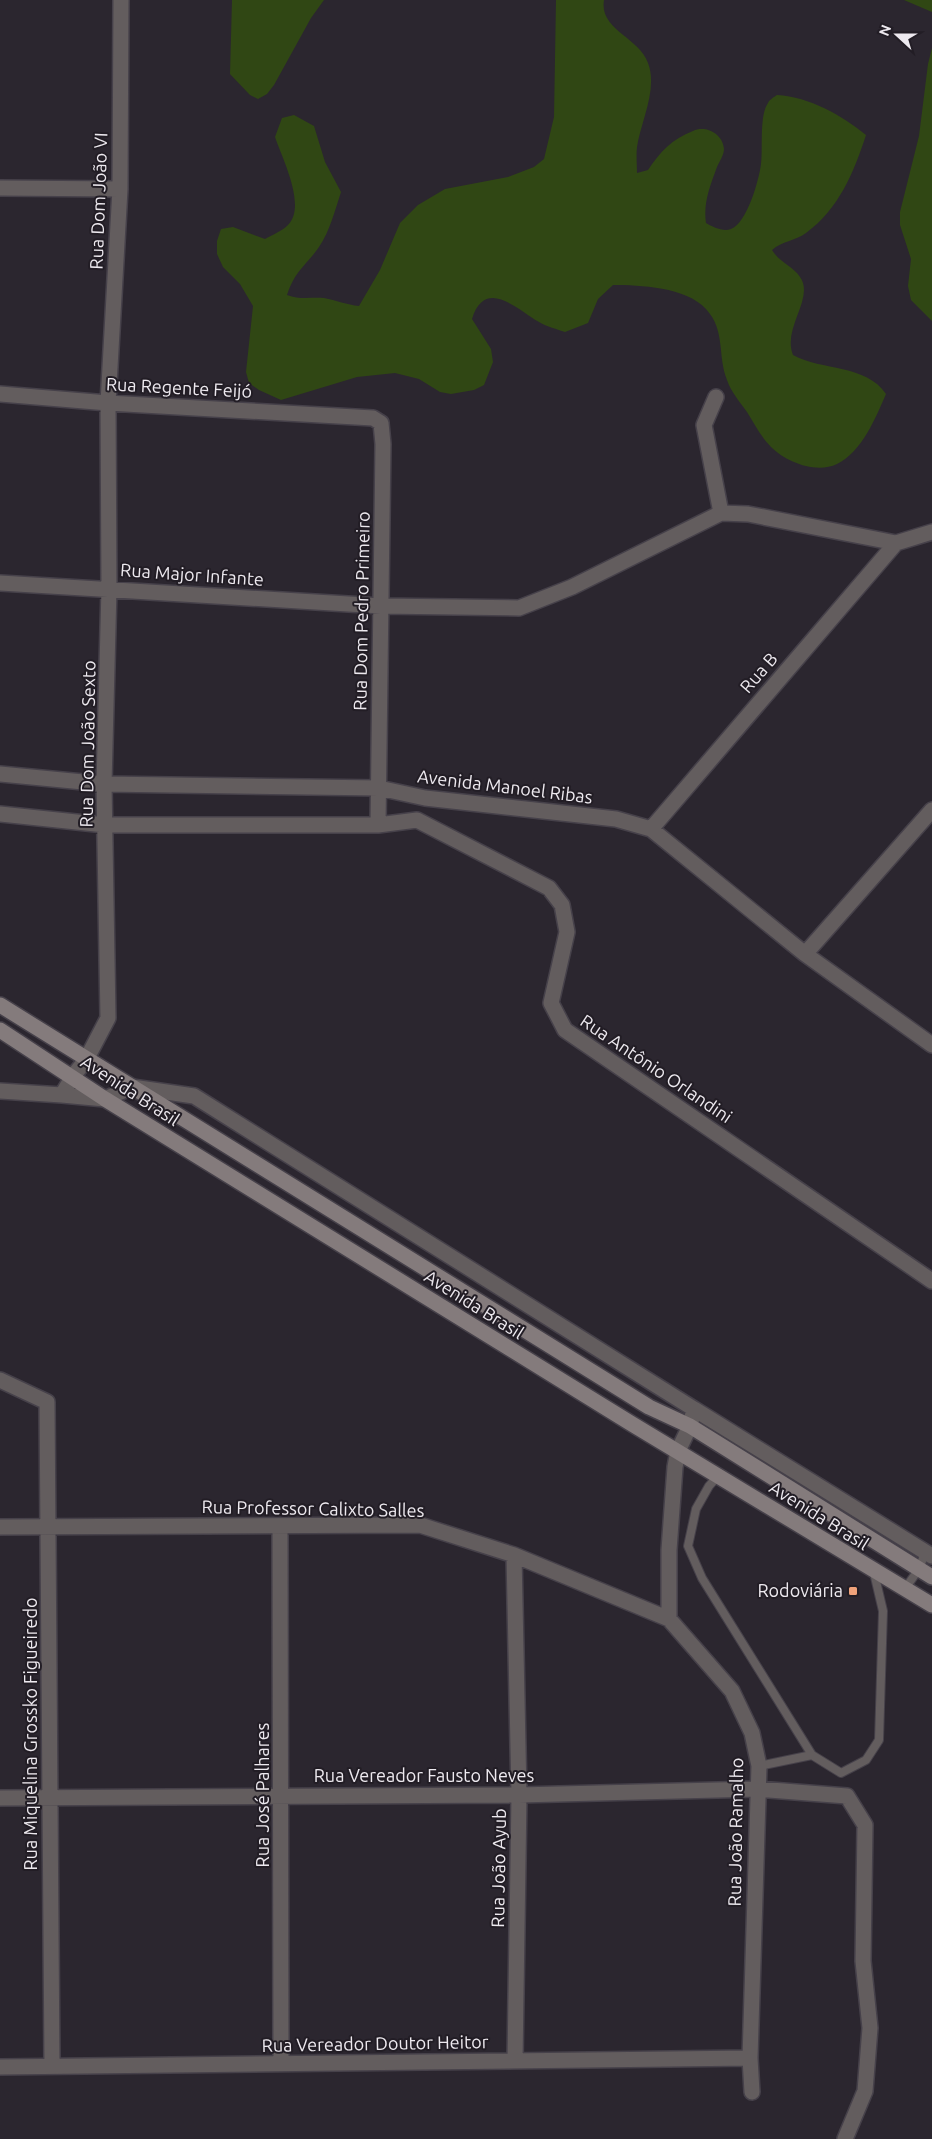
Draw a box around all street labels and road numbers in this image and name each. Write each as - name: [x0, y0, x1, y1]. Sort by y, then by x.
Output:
- street label: Rua Dom João VI: [86, 132, 110, 270]
- street label: Rua Regente Feijó: [105, 373, 253, 401]
- street label: Rua Dom Pedro Primeiro: [349, 511, 373, 711]
- street label: Rua Major Infante: [120, 559, 265, 589]
- street label: Rua B: [736, 648, 781, 696]
- street label: Rua Dom João Sexto: [76, 660, 98, 828]
- street label: Avenida Manoel Ribas: [416, 765, 594, 807]
- street label: Rua Antônio Orlandini: [577, 1010, 736, 1126]
- street label: Avenida Brasil: [78, 1051, 184, 1130]
- street label: Avenida Brasil: [421, 1266, 528, 1343]
- street label: Avenida Brasil: [766, 1477, 873, 1554]
- street label: Rua Professor Calixto Salles: [201, 1496, 425, 1520]
- street label: Rua Miquelina Grossko Figueiredo: [20, 1597, 40, 1871]
- street label: Rua José Palhares: [252, 1722, 272, 1867]
- street label: Rua João Ramalho: [724, 1757, 746, 1907]
- street label: Rua Vereador Fausto Neves: [314, 1765, 535, 1785]
- street label: Rua João Ayub: [487, 1808, 509, 1928]
- street label: Rua Vereador Doutor Heitor: [261, 2031, 489, 2055]

